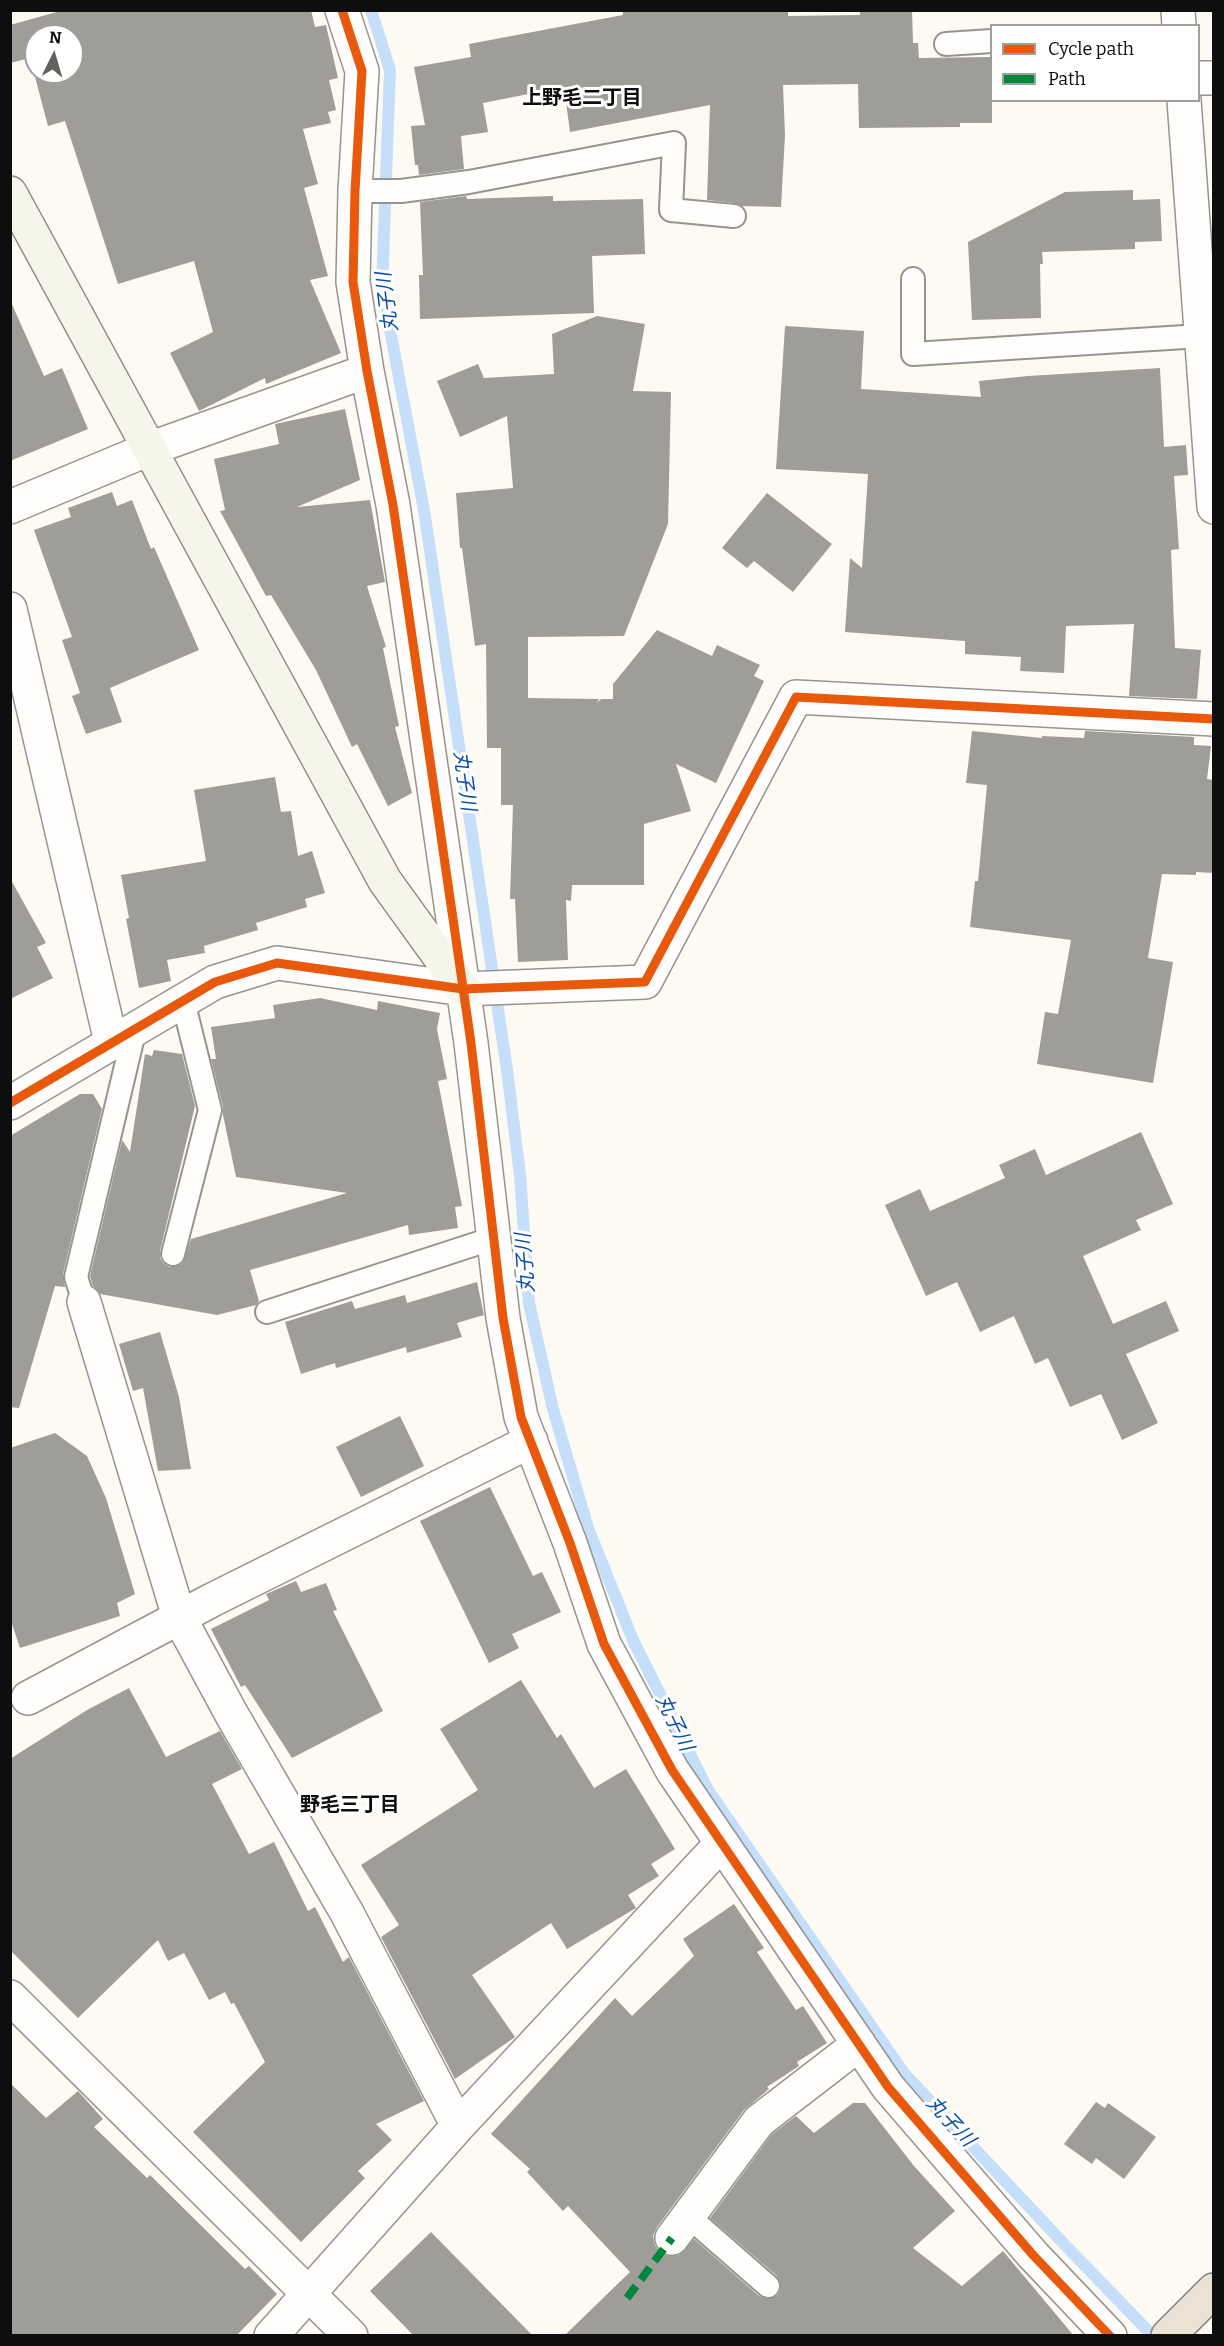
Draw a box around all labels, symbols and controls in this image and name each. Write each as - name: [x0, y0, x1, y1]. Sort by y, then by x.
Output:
- north arrow: [24, 24, 84, 84]
- legend: [990, 24, 1200, 102]
- text: N: [48, 28, 62, 48]
- text: Cycle path: [1048, 38, 1134, 60]
- text: Path: [1048, 68, 1086, 90]
- district label: 上野毛二丁目: [522, 86, 642, 110]
- water label: 丸子川: [372, 271, 404, 333]
- water label: 丸子川: [448, 750, 480, 812]
- water label: 丸子川: [512, 1232, 540, 1294]
- water label: 丸子川: [650, 1691, 698, 1755]
- district label: 野毛三丁目: [300, 1793, 400, 1817]
- water label: 丸子川: [921, 2092, 979, 2152]

